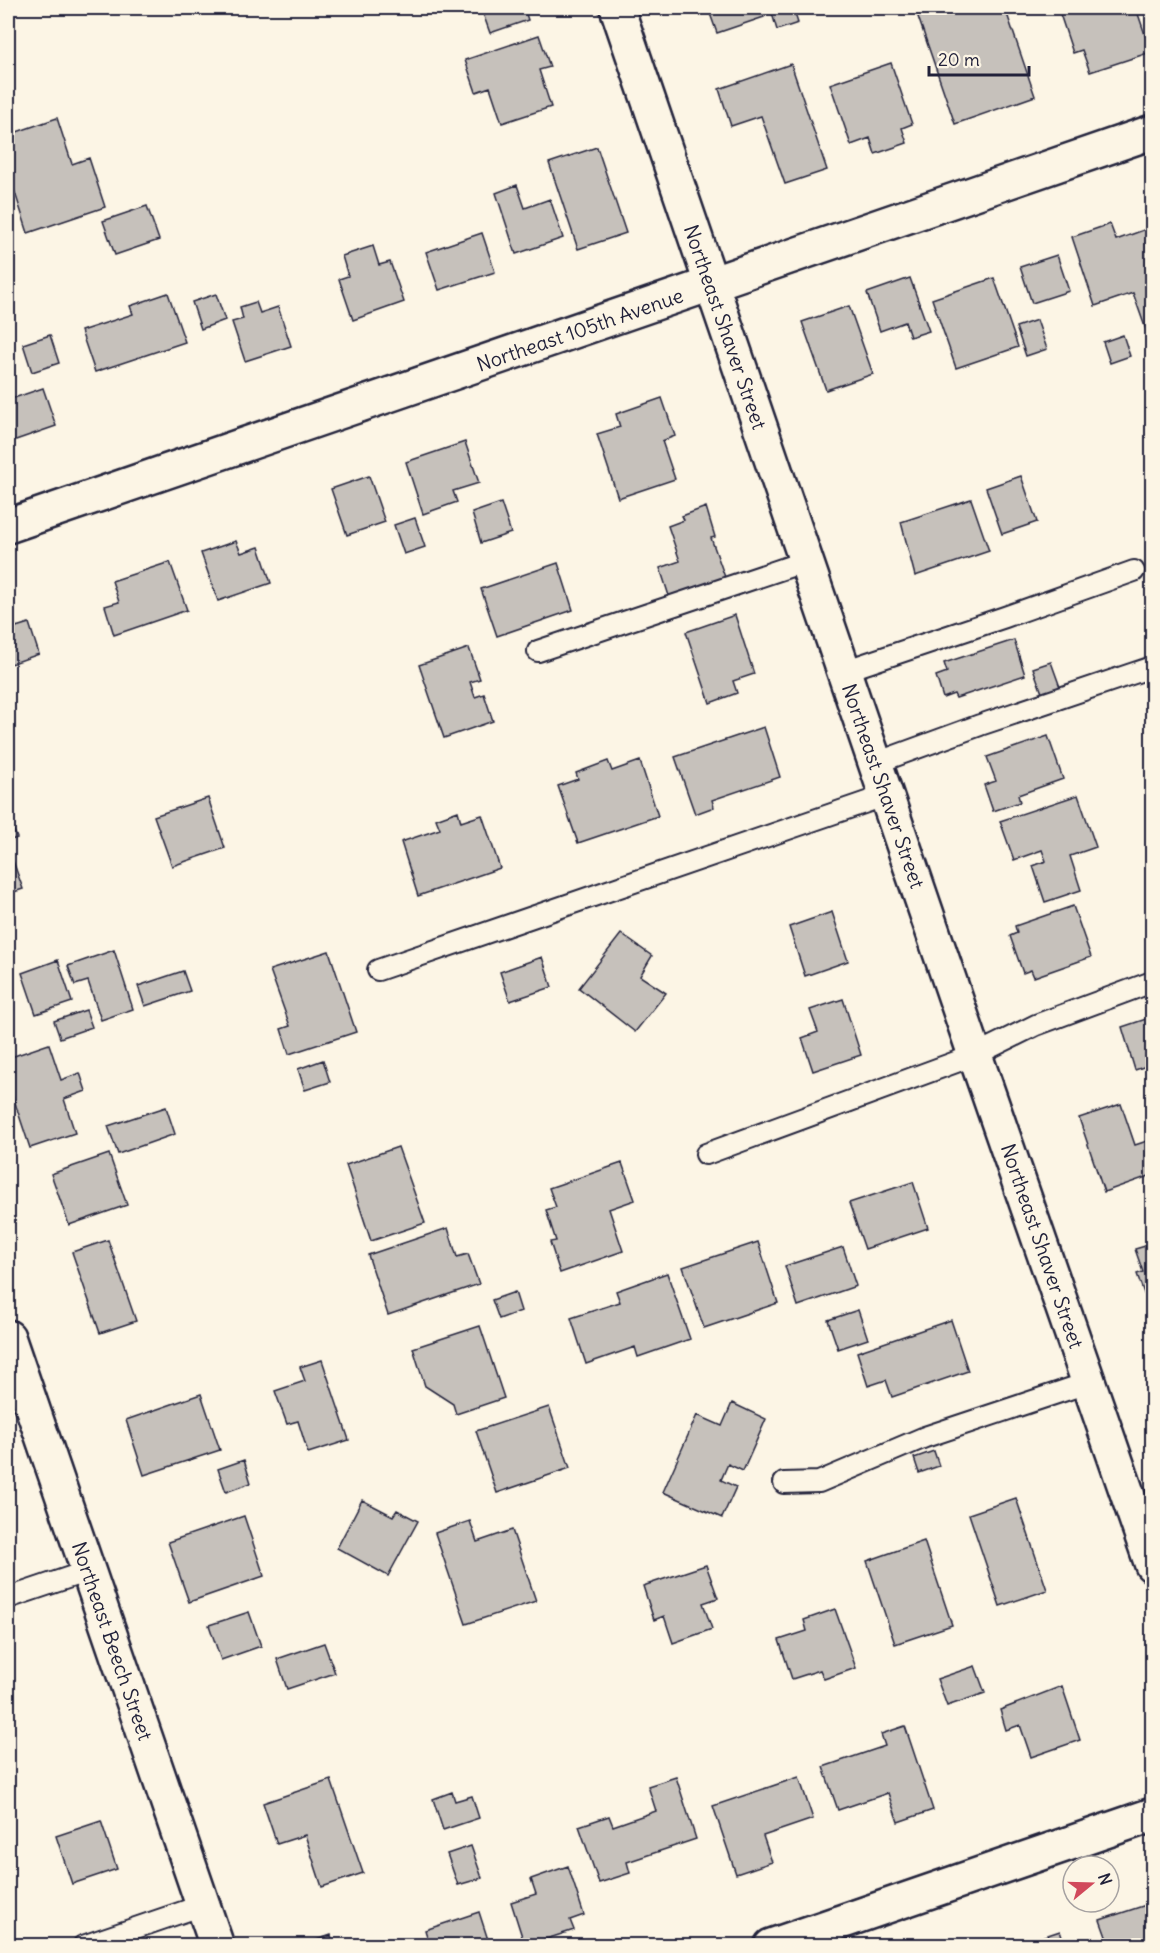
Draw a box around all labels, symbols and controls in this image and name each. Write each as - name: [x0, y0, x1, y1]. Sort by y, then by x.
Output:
- scale bar: [929, 39, 1030, 77]
- text: 20 m: [938, 48, 980, 71]
- street label: Northeast Shaver Street: [679, 221, 772, 433]
- street label: Northeast 105th Avenue: [473, 282, 686, 377]
- street label: Northeast Shaver Street: [837, 680, 930, 892]
- street label: Northeast Shaver Street: [996, 1140, 1089, 1352]
- street label: Northeast Beech Street: [67, 1538, 158, 1744]
- north arrow: [1061, 1854, 1121, 1914]
- text: N: [1094, 1871, 1116, 1888]

